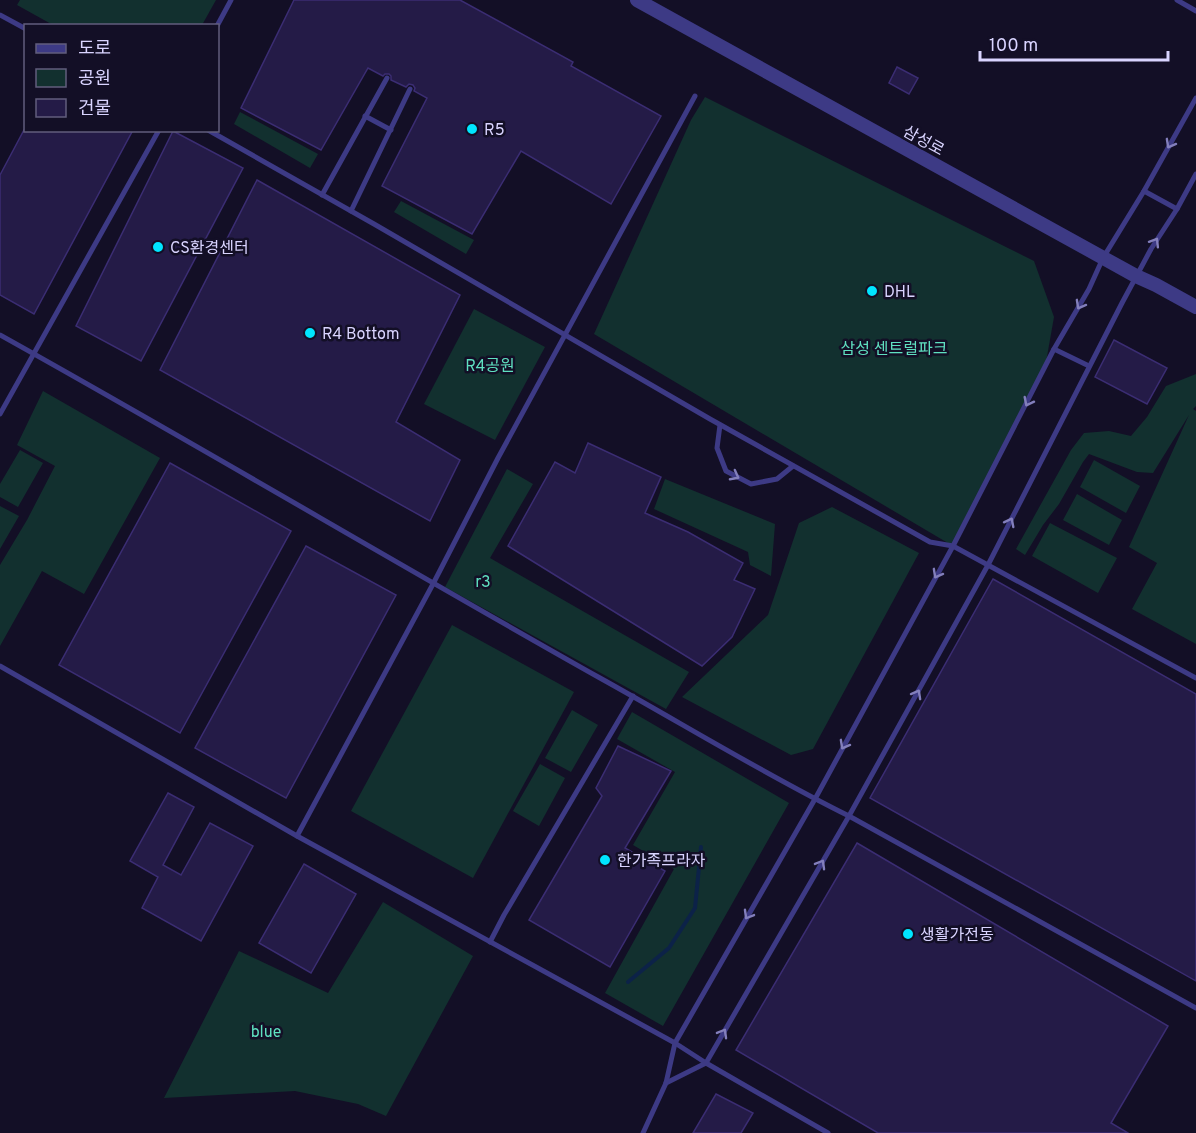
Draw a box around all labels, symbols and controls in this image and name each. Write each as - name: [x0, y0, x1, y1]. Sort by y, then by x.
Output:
- legend: [24, 24, 219, 132]
- scale bar: [980, 24, 1168, 62]
- text: 100 m: [989, 35, 1038, 58]
- text: 도로: [78, 38, 111, 61]
- text: 공원: [78, 68, 111, 91]
- text: 건물: [78, 98, 111, 121]
- place label: R5: [484, 121, 505, 141]
- marker: R5: [465, 122, 479, 136]
- street label: 삼성로: [899, 122, 947, 161]
- one-way arrow: [1166, 138, 1177, 148]
- one-way arrow: [1148, 238, 1160, 248]
- place label: CS환경센터: [170, 239, 249, 259]
- marker: CS환경센터: [151, 240, 165, 254]
- place label: DHL: [884, 283, 915, 303]
- marker: DHL: [865, 284, 879, 298]
- one-way arrow: [1076, 298, 1087, 309]
- place label: R4 Bottom: [322, 325, 399, 345]
- marker: R4 Bottom: [303, 326, 317, 340]
- park label: 삼성 센트럴파크: [841, 340, 947, 360]
- park label: R4공원: [465, 357, 515, 377]
- one-way arrow: [1024, 395, 1035, 406]
- one-way arrow: [729, 469, 740, 480]
- one-way arrow: [1002, 518, 1014, 529]
- one-way arrow: [933, 568, 944, 579]
- park label: r3: [475, 573, 491, 593]
- one-way arrow: [909, 690, 921, 700]
- one-way arrow: [840, 739, 851, 750]
- place label: 한가족프라자: [617, 852, 706, 872]
- marker: 한가족프라자: [598, 853, 612, 867]
- one-way arrow: [814, 860, 825, 870]
- one-way arrow: [744, 909, 755, 919]
- place label: 생활가전동: [920, 926, 994, 946]
- marker: 생활가전동: [901, 927, 915, 941]
- park label: blue: [251, 1023, 281, 1043]
- one-way arrow: [716, 1028, 728, 1039]

